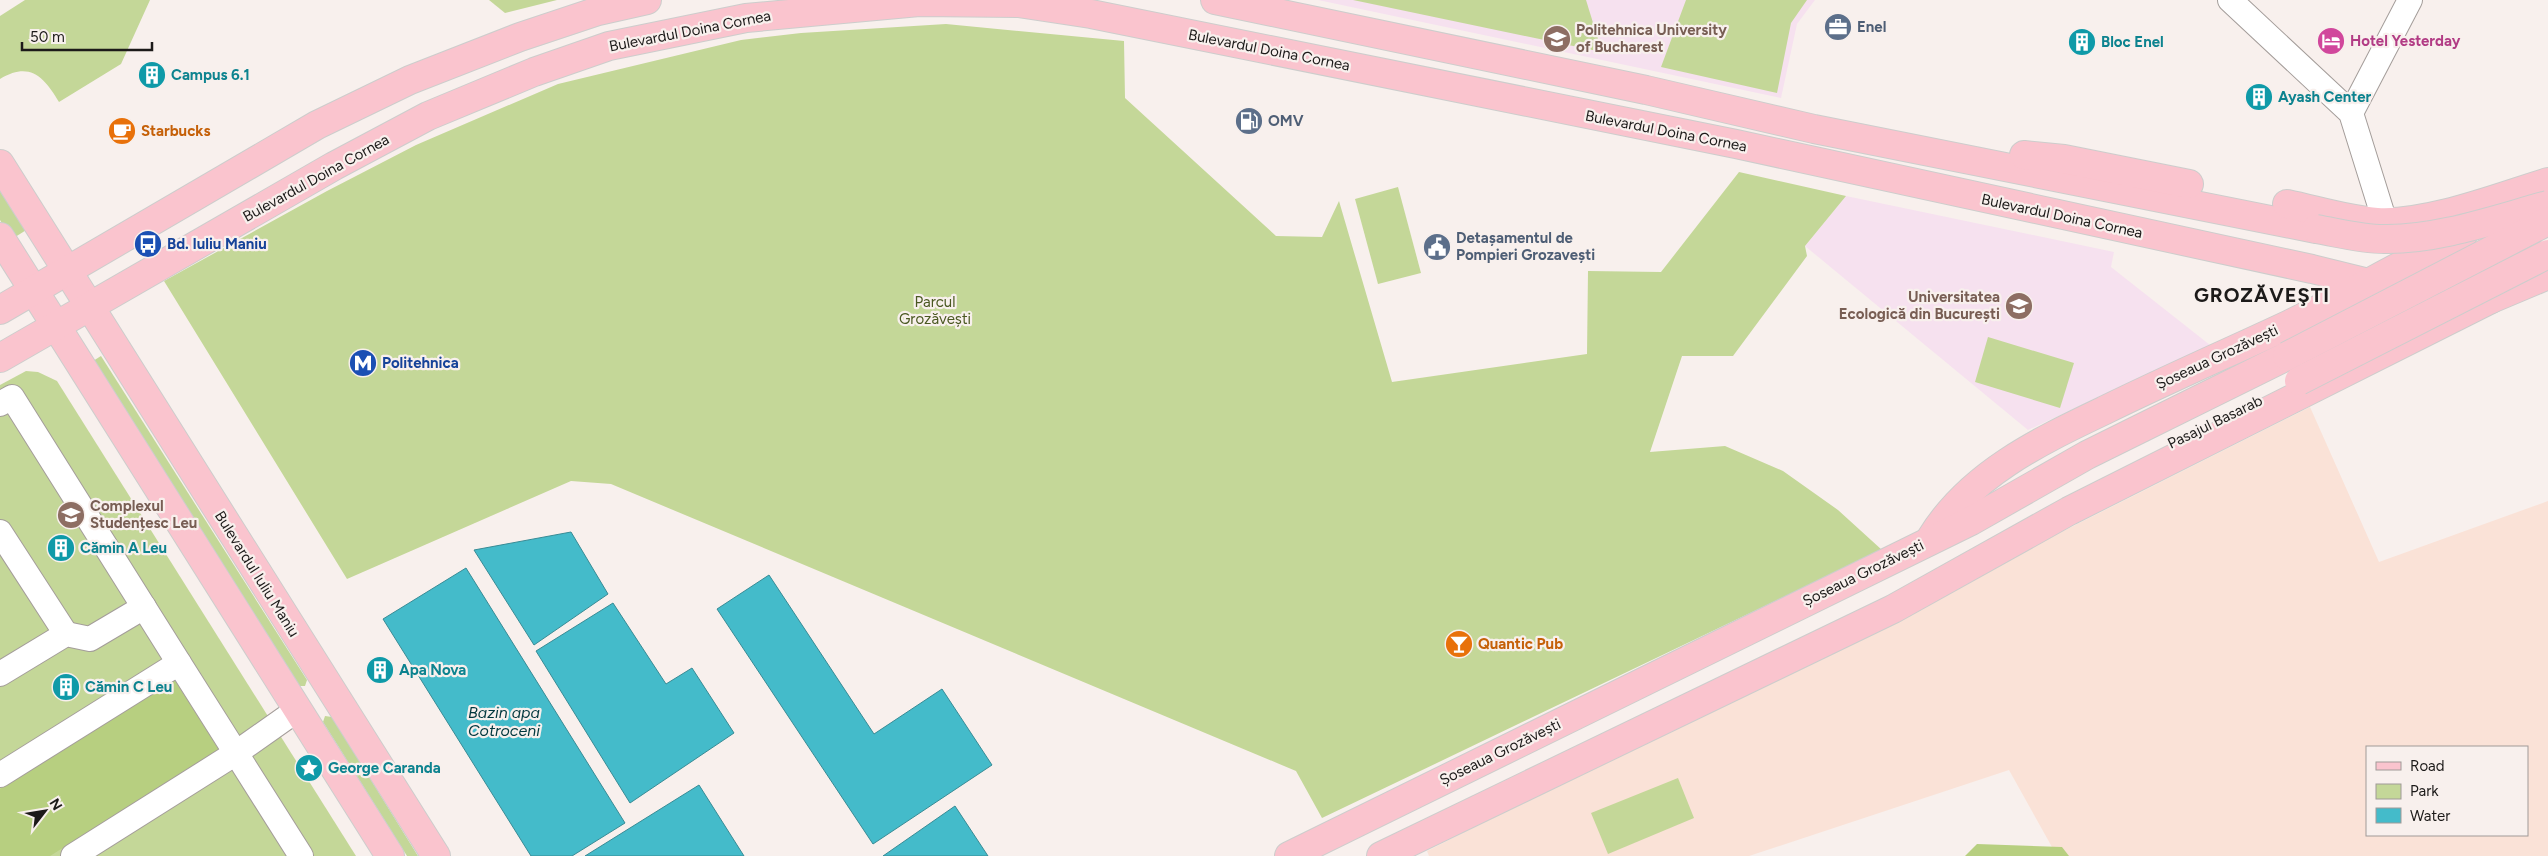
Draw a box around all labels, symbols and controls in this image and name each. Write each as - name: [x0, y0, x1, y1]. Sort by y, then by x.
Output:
- street label: Bulevardul Doina Cornea: [608, 6, 772, 56]
- office icon: Enel: [1823, 12, 1853, 42]
- place label: Enel: [1857, 18, 1886, 36]
- scale bar: [22, 20, 152, 52]
- place label: Politehnica University of Bucharest: [1576, 21, 1727, 56]
- school or university icon: Politehnica University of Bucharest: [1542, 24, 1572, 54]
- street label: Bulevardul Doina Cornea: [1187, 25, 1351, 75]
- hotel icon: Hotel Yesterday: [2316, 26, 2346, 56]
- building icon: Bloc Enel: [2067, 27, 2097, 57]
- text: 50 m: [30, 28, 65, 46]
- place label: Hotel Yesterday: [2350, 32, 2461, 50]
- place label: Bloc Enel: [2101, 33, 2164, 51]
- building icon: Campus 6.1: [137, 60, 167, 90]
- place label: Campus 6.1: [171, 66, 250, 84]
- building icon: Ayash Center: [2244, 82, 2274, 112]
- place label: Ayash Center: [2278, 88, 2371, 106]
- fuel station icon: OMV: [1234, 106, 1264, 136]
- street label: Bulevardul Doina Cornea: [1584, 106, 1748, 156]
- place label: OMV: [1268, 112, 1304, 130]
- cafe icon: Starbucks: [107, 116, 137, 146]
- place label: Starbucks: [141, 122, 210, 140]
- street label: Bulevardul Doina Cornea: [240, 130, 392, 226]
- street label: Bulevardul Doina Cornea: [1980, 190, 2144, 242]
- bus stop icon: Bd. Iuliu Maniu: [133, 229, 163, 259]
- place label: Detașamentul de Pompieri Grozavești: [1456, 229, 1595, 264]
- public building icon: Detașamentul de Pompieri Grozavești: [1422, 232, 1452, 262]
- place label: Bd. Iuliu Maniu: [167, 235, 267, 253]
- district label: GROZĂVEŞTI: [2194, 283, 2330, 307]
- place label: Universitatea Ecologică din București: [1839, 288, 2000, 323]
- school or university icon: Universitatea Ecologică din București: [2004, 291, 2034, 321]
- park label: Parcul Grozăvești: [899, 293, 971, 328]
- street label: Șoseaua Grozăvești: [2153, 321, 2281, 393]
- metro station icon: Politehnica: [348, 348, 378, 378]
- place label: Politehnica: [382, 354, 459, 372]
- street label: Pasajul Basarab: [2165, 391, 2266, 453]
- place label: Complexul Studențesc Leu: [90, 497, 197, 532]
- school or university icon: Complexul Studențesc Leu: [56, 500, 86, 530]
- street label: Bulevardul Iuliu Maniu: [211, 508, 303, 640]
- building icon: Cămin A Leu: [46, 533, 76, 563]
- street label: Șoseaua Grozăvești: [1799, 536, 1927, 610]
- place label: Cămin A Leu: [80, 539, 167, 557]
- bar icon: Quantic Pub: [1444, 629, 1474, 659]
- place label: Quantic Pub: [1478, 635, 1563, 653]
- building icon: Apa Nova: [365, 655, 395, 685]
- place label: Apa Nova: [399, 661, 466, 679]
- building icon: Cămin C Leu: [51, 672, 81, 702]
- place label: Cămin C Leu: [85, 678, 172, 696]
- water label: Bazin apa Cotroceni: [468, 703, 540, 740]
- street label: Șoseaua Grozăvești: [1436, 715, 1564, 789]
- legend: [2366, 746, 2528, 836]
- place icon: George Caranda: [294, 753, 324, 783]
- text: Road: [2410, 757, 2445, 775]
- place label: George Caranda: [328, 759, 441, 777]
- text: Park: [2410, 782, 2439, 800]
- north arrow: [20, 786, 70, 836]
- text: N: [46, 796, 66, 814]
- text: Water: [2410, 807, 2450, 825]

